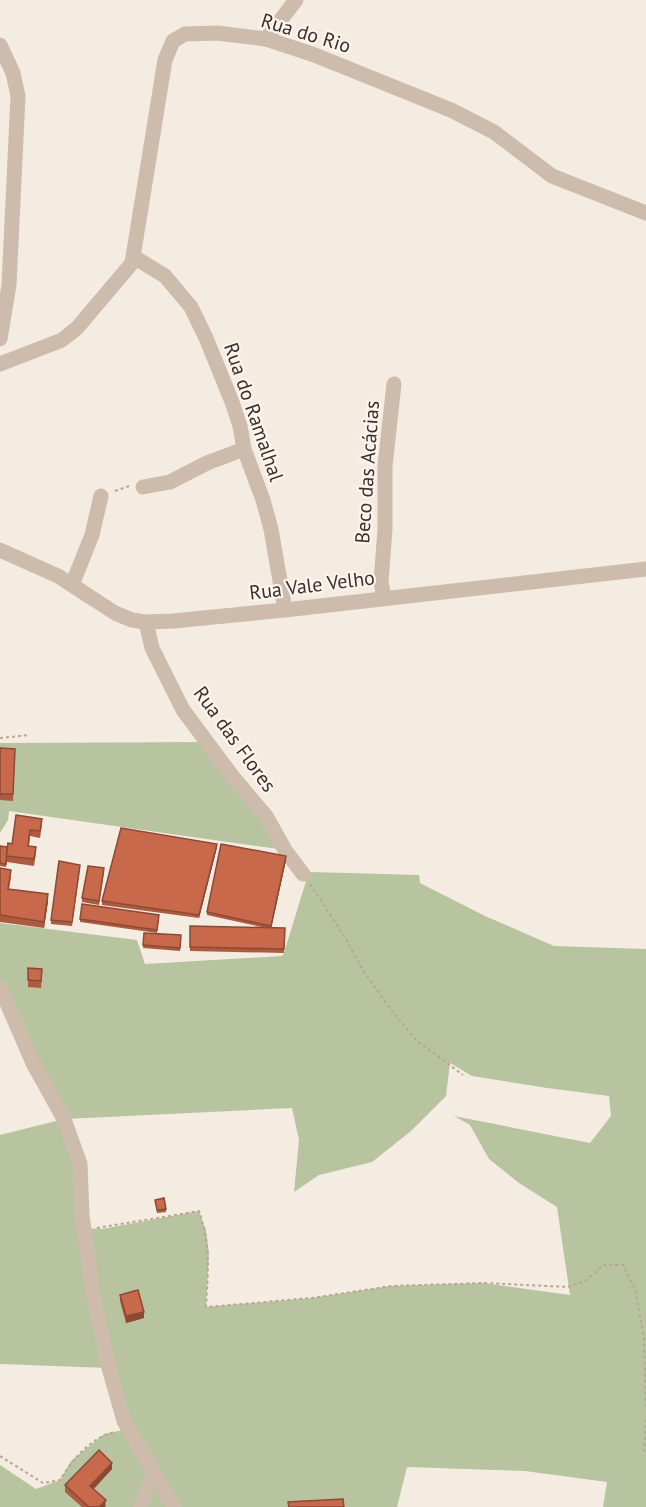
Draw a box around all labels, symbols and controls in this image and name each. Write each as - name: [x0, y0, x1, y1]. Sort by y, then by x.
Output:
- street label: Rua do Rio: [258, 7, 354, 59]
- street label: Rua do Ramalhal: [218, 339, 290, 485]
- street label: Beco das Acácias: [349, 400, 385, 544]
- street label: Rua Vale Velho: [248, 564, 376, 606]
- street label: Rua das Flores: [188, 681, 282, 797]

